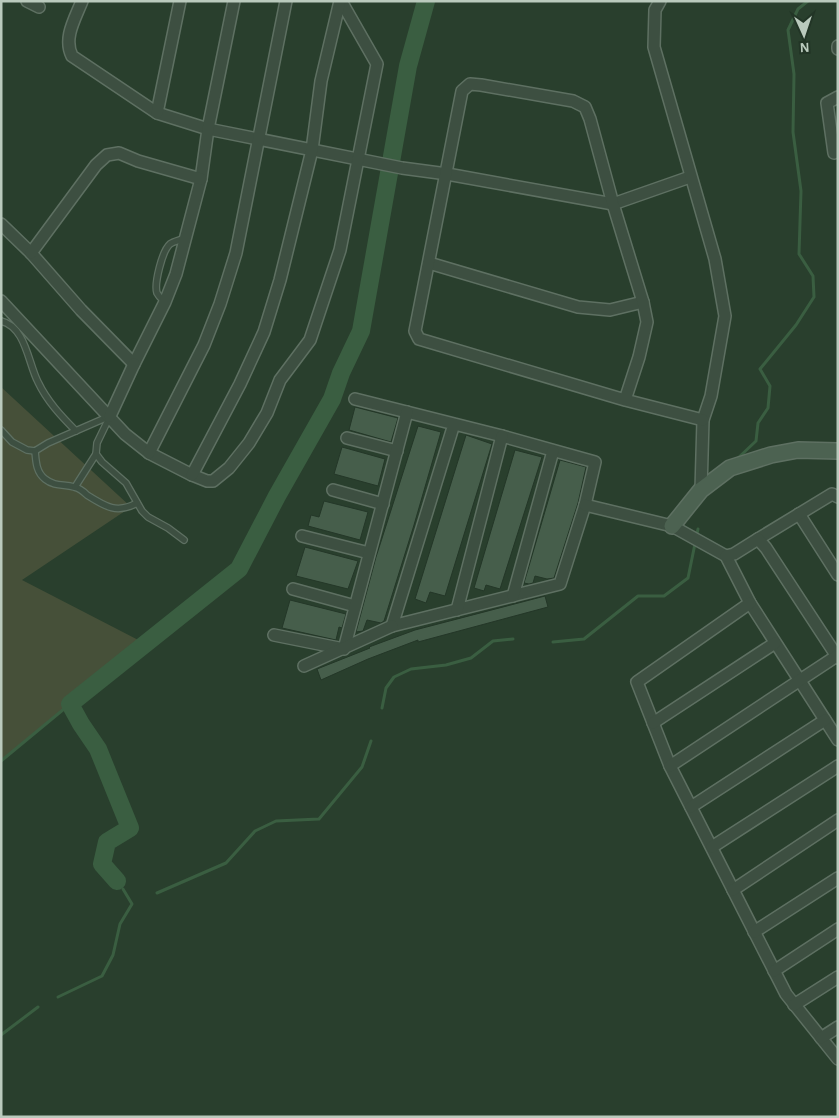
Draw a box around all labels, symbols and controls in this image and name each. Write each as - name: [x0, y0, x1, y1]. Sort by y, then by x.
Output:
- north arrow: [779, 10, 829, 60]
- text: N: [799, 40, 810, 54]

